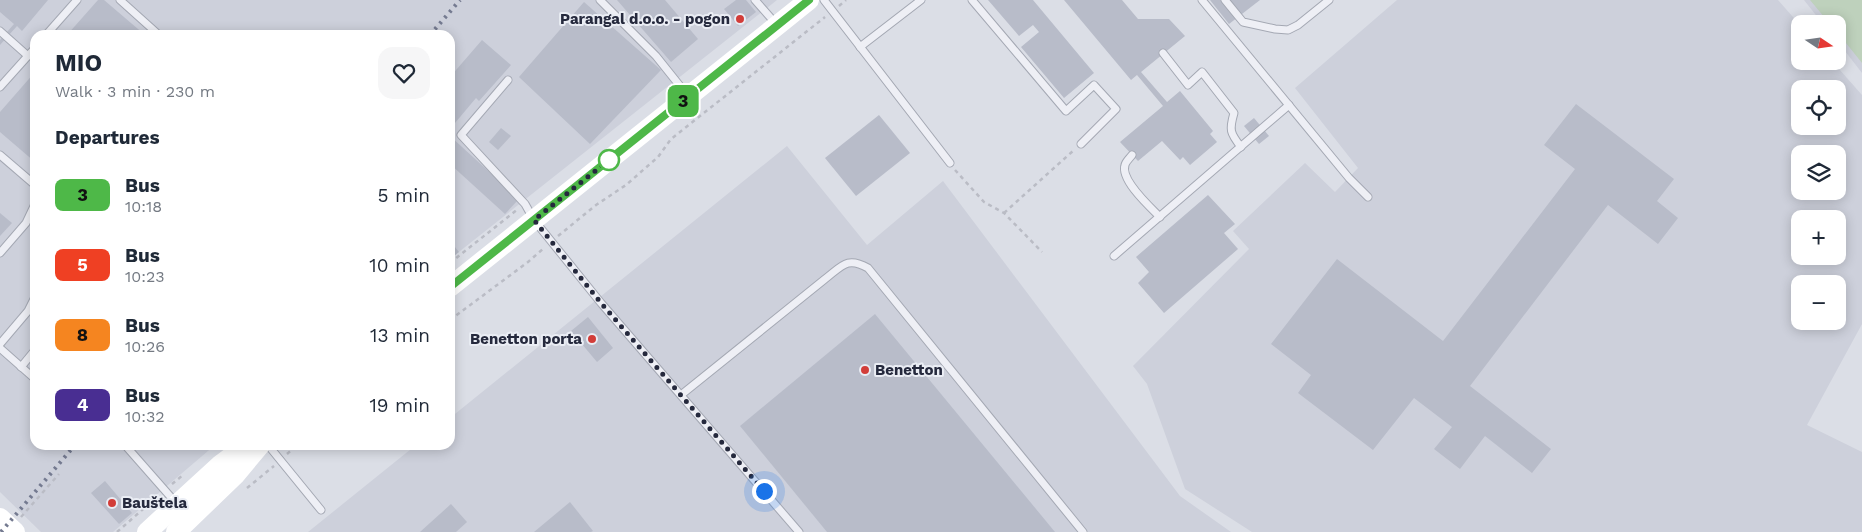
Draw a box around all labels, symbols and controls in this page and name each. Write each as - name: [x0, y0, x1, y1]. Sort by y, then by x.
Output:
- place label: Parangal d.o.o. - pogon: [560, 10, 730, 28]
- marker: Parangal d.o.o. - pogon: [734, 13, 746, 25]
- north arrow: [1791, 15, 1846, 70]
- map controls: [1791, 15, 1846, 330]
- button: heart: [378, 47, 430, 99]
- text: MIO: [55, 49, 102, 77]
- button: locate: [1791, 80, 1846, 135]
- text: Walk · 3 min · 230 m: [55, 82, 215, 101]
- line badge: 3: [667, 85, 699, 117]
- text: 3: [678, 90, 688, 111]
- text: Departures: [55, 126, 160, 149]
- button: layers: [1791, 145, 1846, 200]
- unlabelled marker: [598, 149, 620, 171]
- text: Bus: [125, 174, 160, 197]
- text: 3: [77, 184, 88, 205]
- text: 5 min: [378, 184, 430, 207]
- text: 10:18: [125, 197, 162, 216]
- button: +: [1791, 210, 1846, 265]
- text: Bus: [125, 244, 160, 267]
- text: 5: [77, 254, 88, 275]
- text: 10 min: [369, 254, 430, 277]
- text: 10:23: [125, 267, 165, 286]
- button: −: [1791, 275, 1846, 330]
- text: Bus: [125, 314, 160, 337]
- text: 8: [77, 324, 88, 345]
- text: 13 min: [370, 324, 430, 347]
- place label: Benetton porta: [470, 330, 582, 348]
- marker: Benetton porta: [586, 333, 598, 345]
- text: 10:26: [125, 337, 165, 356]
- place label: Benetton: [875, 361, 943, 379]
- marker: Benetton: [859, 364, 871, 376]
- text: Bus: [125, 384, 160, 407]
- text: 4: [77, 394, 88, 415]
- text: 19 min: [369, 394, 430, 417]
- text: 10:32: [125, 407, 165, 426]
- your location: [752, 479, 777, 504]
- place label: Bauštela: [122, 494, 188, 512]
- marker: Bauštela: [106, 497, 118, 509]

